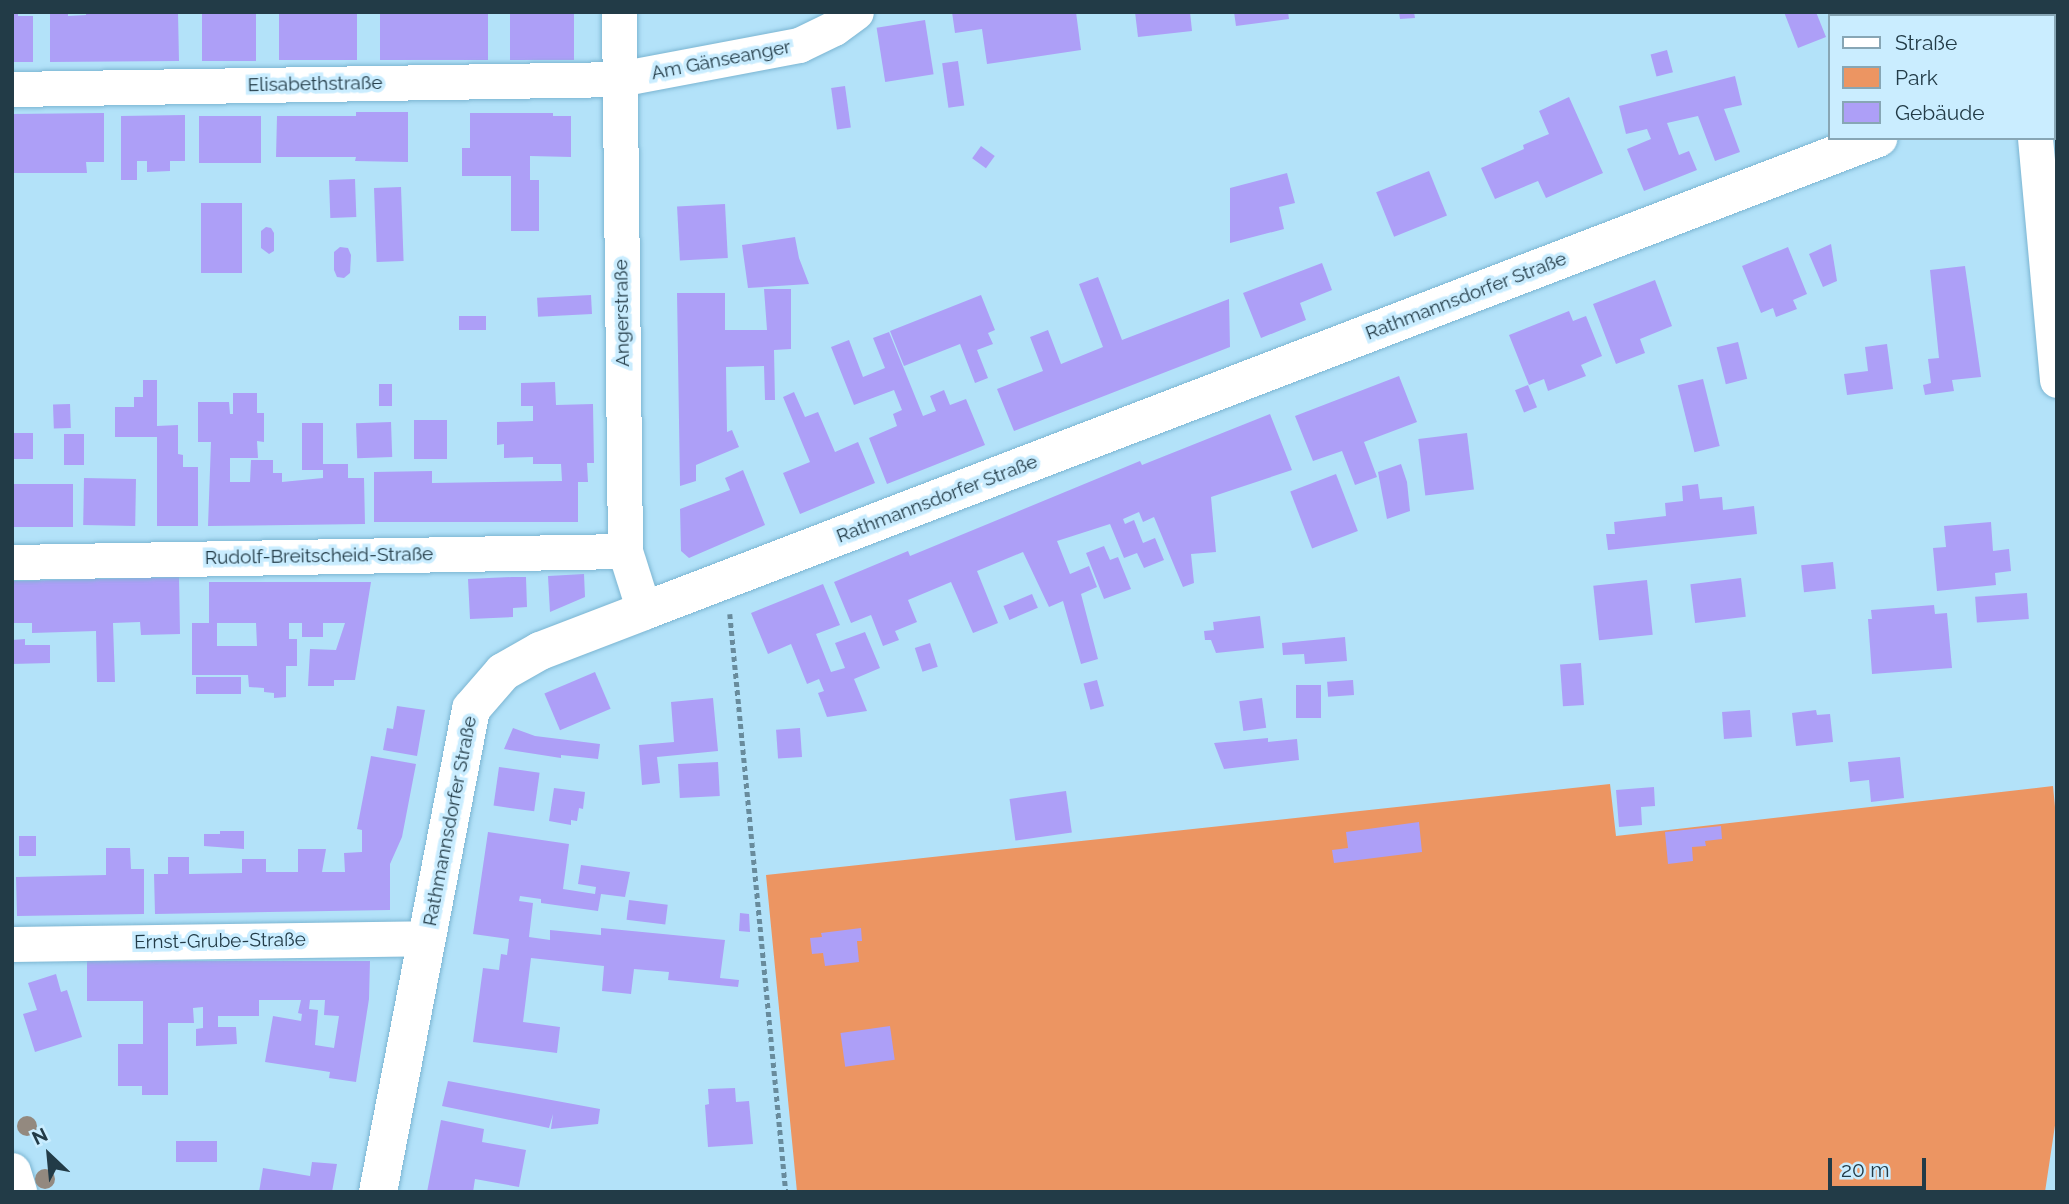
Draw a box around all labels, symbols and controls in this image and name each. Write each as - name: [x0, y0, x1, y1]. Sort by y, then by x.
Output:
- legend: [1828, 14, 2055, 140]
- text: Straße: [1895, 30, 1957, 55]
- street label: Am Gänseanger: [649, 35, 793, 85]
- text: Park: [1895, 65, 1938, 90]
- street label: Elisabethstraße: [247, 71, 383, 97]
- text: Gebäude: [1895, 100, 1985, 125]
- street label: Rathmannsdorfer Straße: [1362, 247, 1570, 345]
- street label: Angerstraße: [610, 259, 634, 367]
- street label: Rathmannsdorfer Straße: [833, 450, 1041, 548]
- street label: Rudolf-Breitscheid-Straße: [205, 543, 433, 569]
- street label: Rathmannsdorfer Straße: [418, 714, 482, 928]
- street label: Ernst-Grube-Straße: [134, 928, 306, 954]
- north arrow: [14, 1120, 84, 1190]
- text: N: [28, 1123, 51, 1149]
- scale bar: [1831, 1144, 1929, 1188]
- text: 20 m: [1841, 1157, 1889, 1182]

